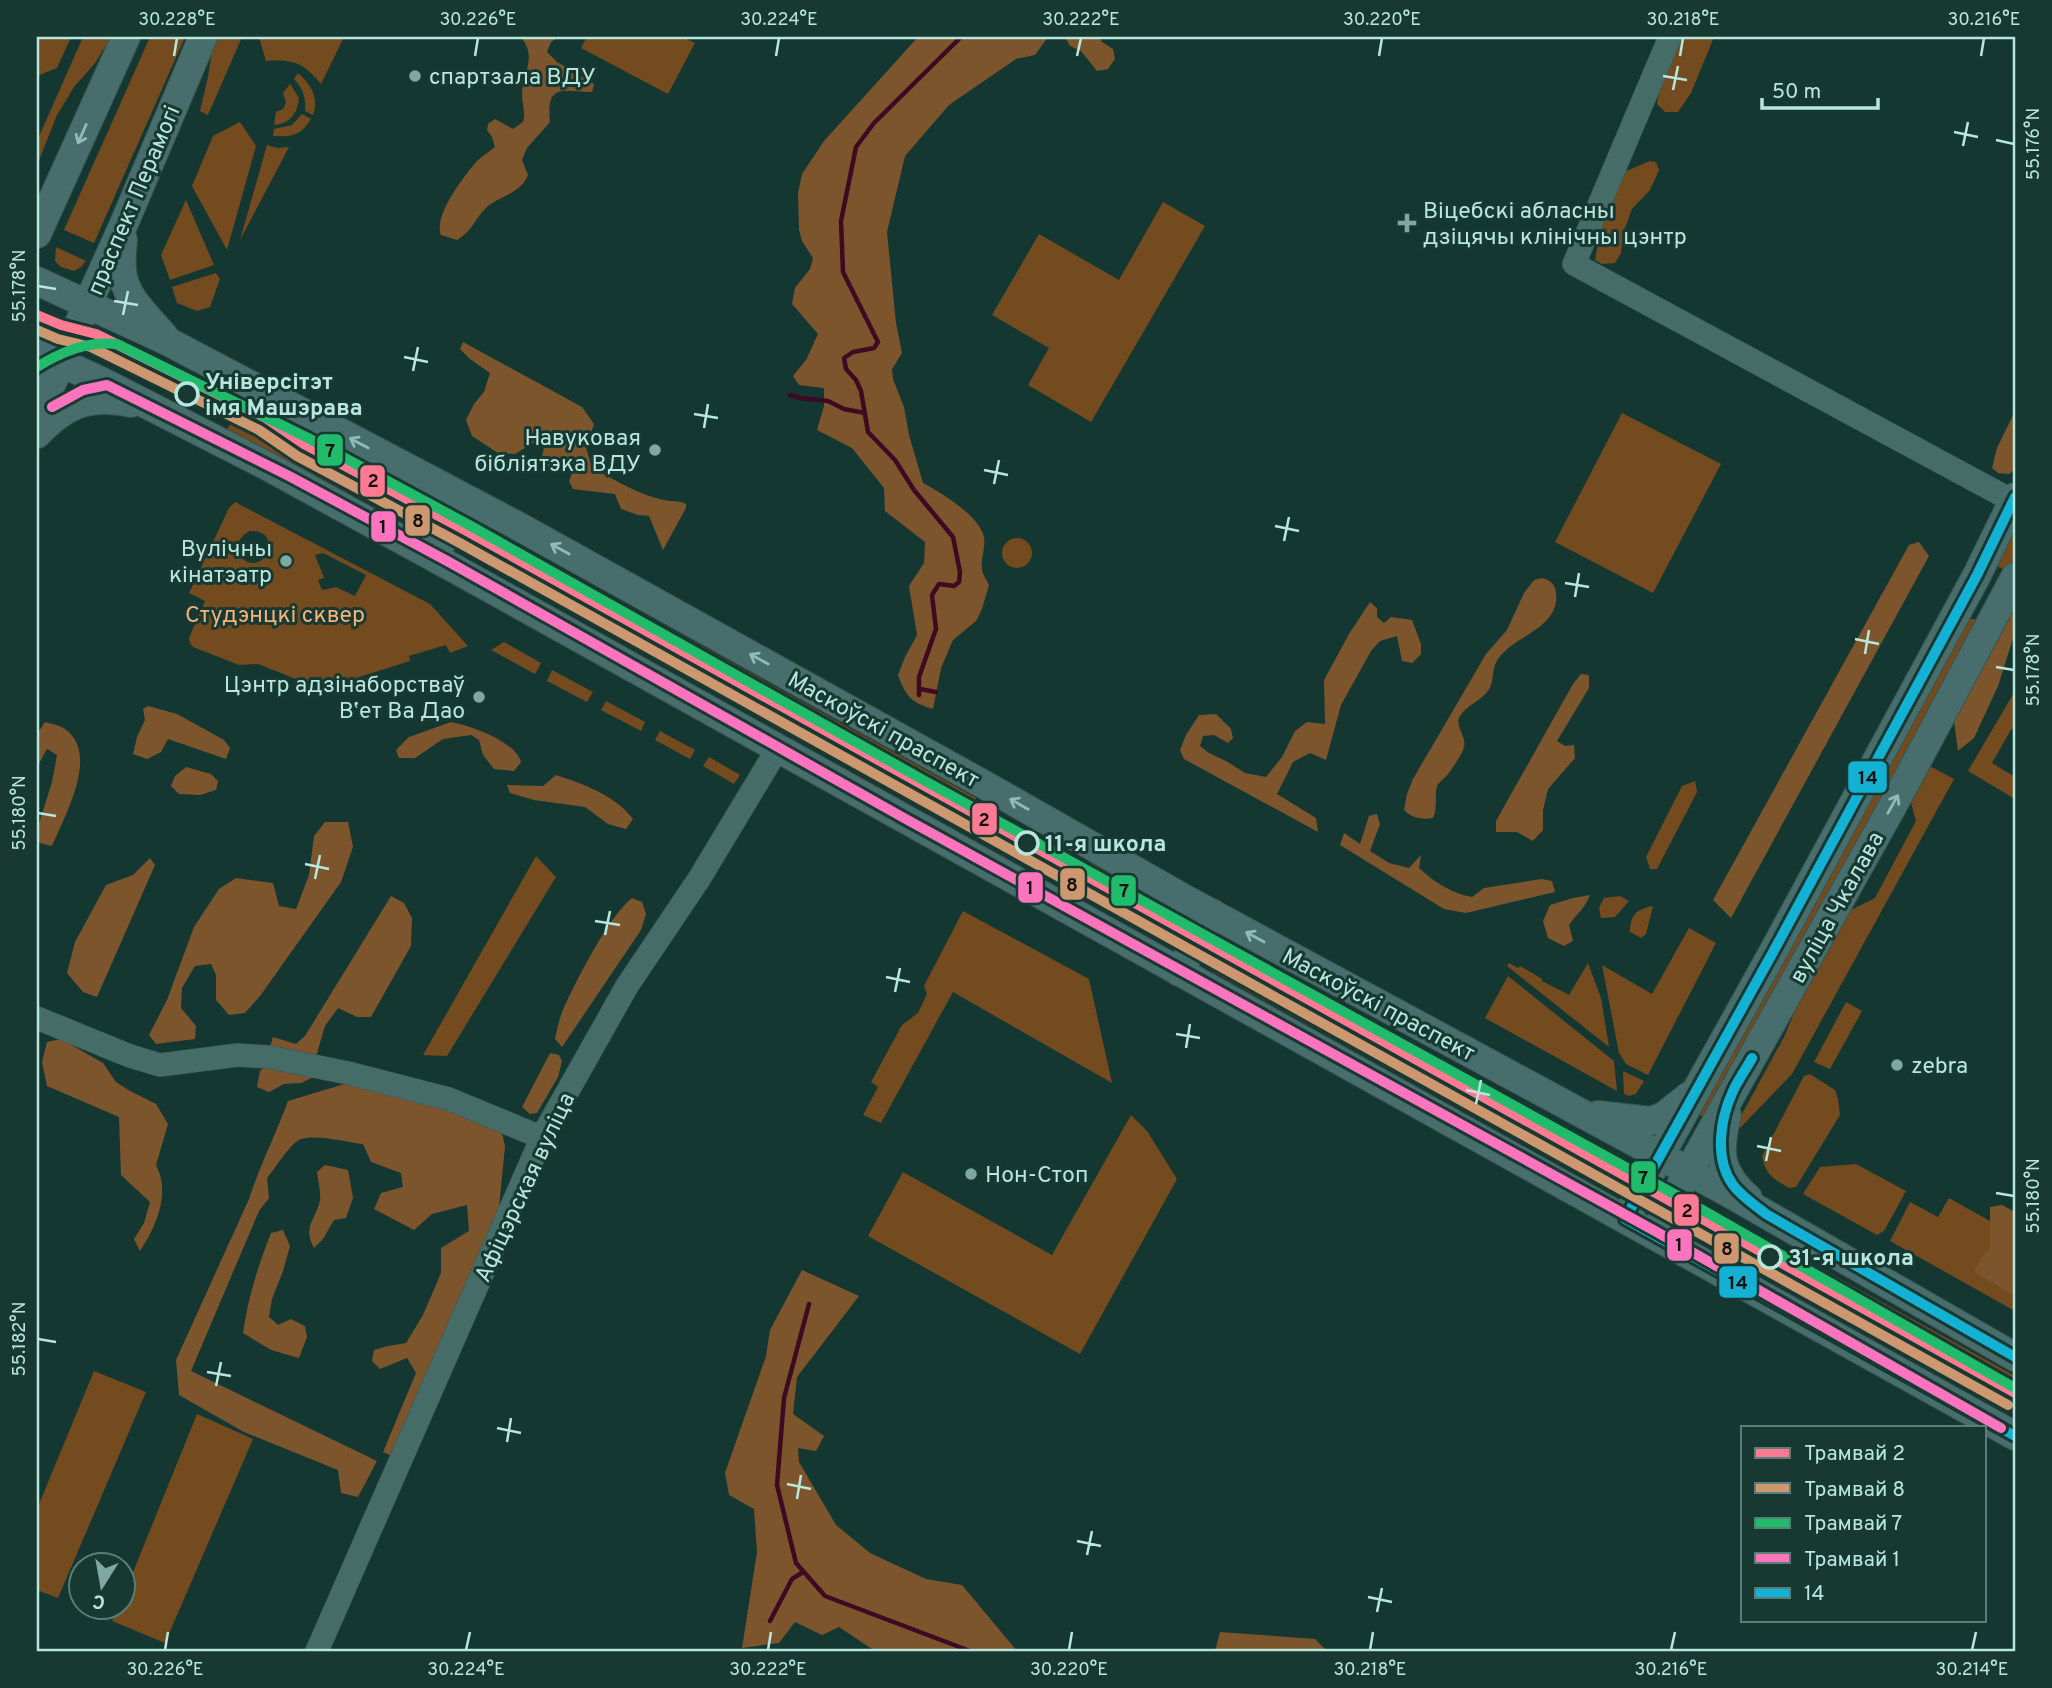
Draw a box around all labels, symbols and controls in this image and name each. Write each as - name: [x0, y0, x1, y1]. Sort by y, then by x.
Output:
- text: 30.228°E: [138, 9, 216, 32]
- text: 30.226°E: [439, 9, 517, 32]
- text: 30.224°E: [740, 9, 818, 32]
- text: 30.222°E: [1042, 9, 1120, 32]
- text: 30.220°E: [1343, 9, 1421, 32]
- text: 30.218°E: [1646, 9, 1720, 32]
- text: 30.216°E: [1948, 9, 2020, 32]
- place label: спартзала ВДУ: [429, 64, 596, 93]
- scale bar: [1762, 66, 1877, 110]
- marker: спартзала ВДУ: [407, 68, 423, 84]
- text: 50 m: [1772, 79, 1821, 106]
- street label: праспект Перамогі: [82, 102, 188, 300]
- text: 55.176°N: [2023, 108, 2046, 180]
- one-way arrow: [75, 122, 88, 144]
- place label: Віцебскі абласны дзіцячы клінічны цэнтр: [1423, 198, 1687, 253]
- marker: Віцебскі абласны дзіцячы клінічны цэнтр: [1397, 213, 1417, 233]
- text: 55.178°N: [9, 249, 32, 323]
- place label: Універсітэт імя Машэрава: [205, 369, 363, 424]
- marker: Універсітэт імя Машэрава: [175, 382, 199, 406]
- place label: Навуковая бібліятэка ВДУ: [474, 425, 641, 480]
- line badge: 7: [316, 433, 344, 467]
- one-way arrow: [349, 435, 370, 449]
- text: 7: [325, 440, 335, 464]
- marker: Навуковая бібліятэка ВДУ: [647, 442, 663, 458]
- line badge: 2: [359, 464, 386, 498]
- text: 2: [367, 470, 379, 494]
- line badge: 8: [404, 504, 431, 537]
- line badge: 1: [370, 510, 397, 543]
- text: 8: [412, 510, 424, 534]
- text: 1: [379, 516, 387, 540]
- place label: Вулічны кінатэатр: [169, 536, 272, 591]
- one-way arrow: [550, 542, 571, 555]
- marker: Вулічны кінатэатр: [278, 553, 294, 569]
- park label: Студэнцкі сквер: [185, 602, 365, 631]
- text: 55.178°N: [2023, 633, 2046, 707]
- one-way arrow: [750, 652, 770, 666]
- street label: Маскоўскі праспект: [782, 667, 984, 796]
- place label: Цэнтр адзінаборстваў Вʼет Ва Дао: [224, 672, 465, 727]
- marker: Цэнтр адзінаборстваў Вʼет Ва Дао: [471, 689, 487, 705]
- line badge: 14: [1847, 760, 1888, 794]
- text: 14: [1858, 767, 1878, 791]
- text: 55.180°N: [9, 775, 32, 851]
- one-way arrow: [1887, 794, 1900, 815]
- one-way arrow: [1010, 797, 1030, 811]
- line badge: 2: [971, 802, 998, 836]
- text: 2: [978, 809, 990, 833]
- street label: вуліца Чкалава: [1784, 827, 1892, 989]
- marker: 11-я школа: [1015, 831, 1039, 855]
- place label: 11-я школа: [1045, 831, 1166, 860]
- line badge: 8: [1059, 867, 1086, 901]
- line badge: 1: [1017, 871, 1044, 904]
- text: 8: [1066, 874, 1078, 898]
- line badge: 7: [1110, 874, 1137, 907]
- text: 1: [1026, 877, 1034, 901]
- text: 7: [1119, 880, 1129, 904]
- one-way arrow: [1245, 930, 1265, 944]
- street label: Маскоўскі праспект: [1276, 943, 1479, 1069]
- place label: zebra: [1911, 1053, 1968, 1082]
- marker: zebra: [1889, 1057, 1905, 1073]
- street label: Афіцэрская вуліца: [470, 1089, 583, 1287]
- text: 55.180°N: [2023, 1158, 2046, 1234]
- line badge: 7: [1630, 1160, 1657, 1194]
- place label: Нон-Стоп: [985, 1162, 1088, 1191]
- marker: Нон-Стоп: [963, 1166, 979, 1182]
- text: 7: [1638, 1167, 1648, 1191]
- line badge: 2: [1673, 1193, 1700, 1227]
- text: 2: [1681, 1200, 1693, 1224]
- line badge: 1: [1666, 1228, 1693, 1262]
- line badge: 8: [1713, 1232, 1740, 1265]
- text: 1: [1675, 1234, 1683, 1258]
- text: 8: [1721, 1238, 1733, 1262]
- marker: 31-я школа: [1758, 1245, 1782, 1269]
- place label: 31-я школа: [1788, 1245, 1914, 1274]
- line badge: 14: [1718, 1265, 1758, 1299]
- text: 14: [1728, 1272, 1748, 1296]
- text: 55.182°N: [9, 1302, 32, 1376]
- legend: [1741, 1426, 1986, 1622]
- text: Трамвай 2: [1804, 1441, 1905, 1468]
- text: Трамвай 8: [1804, 1477, 1905, 1504]
- text: Трамвай 7: [1804, 1511, 1902, 1538]
- text: Трамвай 1: [1804, 1547, 1900, 1574]
- north arrow: [66, 1552, 136, 1622]
- text: 14: [1804, 1581, 1824, 1608]
- text: С: [91, 1588, 107, 1614]
- text: 30.226°E: [126, 1659, 204, 1682]
- text: 30.224°E: [427, 1659, 505, 1682]
- text: 30.222°E: [729, 1659, 807, 1682]
- text: 30.220°E: [1030, 1659, 1108, 1682]
- text: 30.218°E: [1333, 1659, 1407, 1682]
- text: 30.216°E: [1635, 1659, 1707, 1682]
- text: 30.214°E: [1936, 1659, 2008, 1682]

